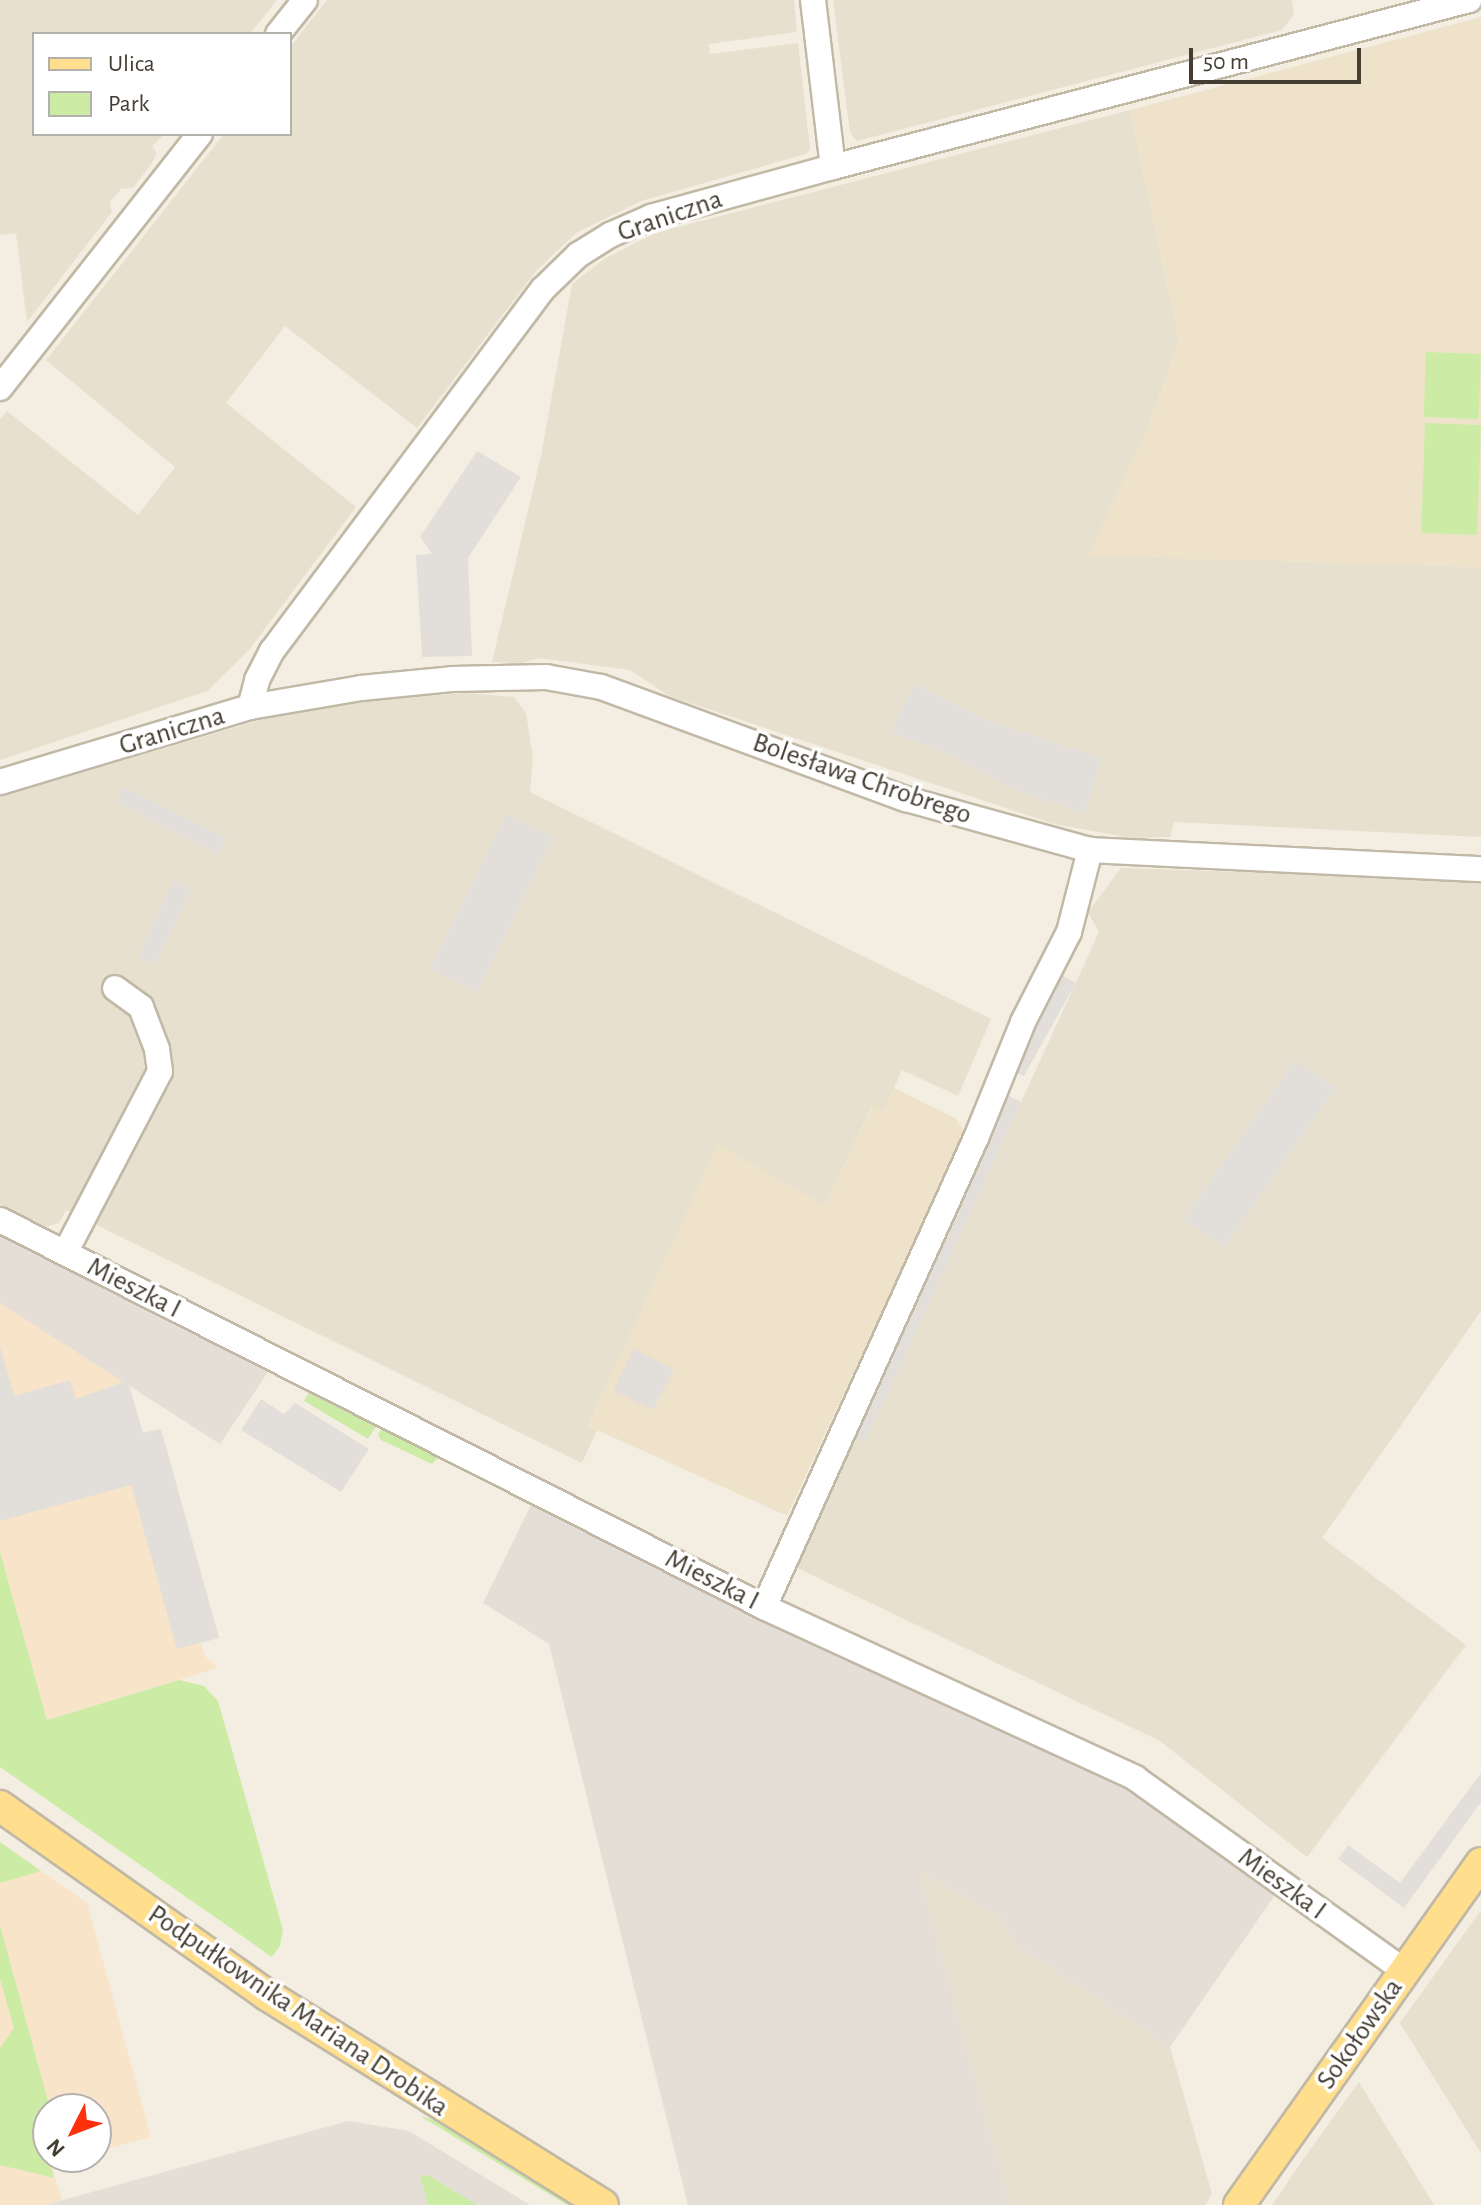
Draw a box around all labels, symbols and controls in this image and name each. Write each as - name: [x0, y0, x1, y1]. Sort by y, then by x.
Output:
- legend: [32, 32, 292, 136]
- scale bar: [1193, 32, 1365, 82]
- text: 50 m: [1203, 50, 1249, 74]
- text: Ulica: [108, 52, 155, 76]
- text: Park: [108, 92, 149, 116]
- street label: Graniczna: [613, 182, 727, 250]
- street label: Graniczna: [115, 699, 229, 763]
- street label: Bolesława Chrobrego: [748, 726, 976, 832]
- street label: Mieszka I: [81, 1250, 187, 1326]
- street label: Mieszka I: [659, 1542, 765, 1618]
- street label: Mieszka I: [1231, 1841, 1333, 1927]
- street label: Podpułkownika Mariana Drobika: [141, 1898, 455, 2124]
- street label: Sokołowska: [1310, 1972, 1410, 2096]
- north arrow: [32, 2093, 112, 2173]
- text: N: [42, 2135, 69, 2161]

